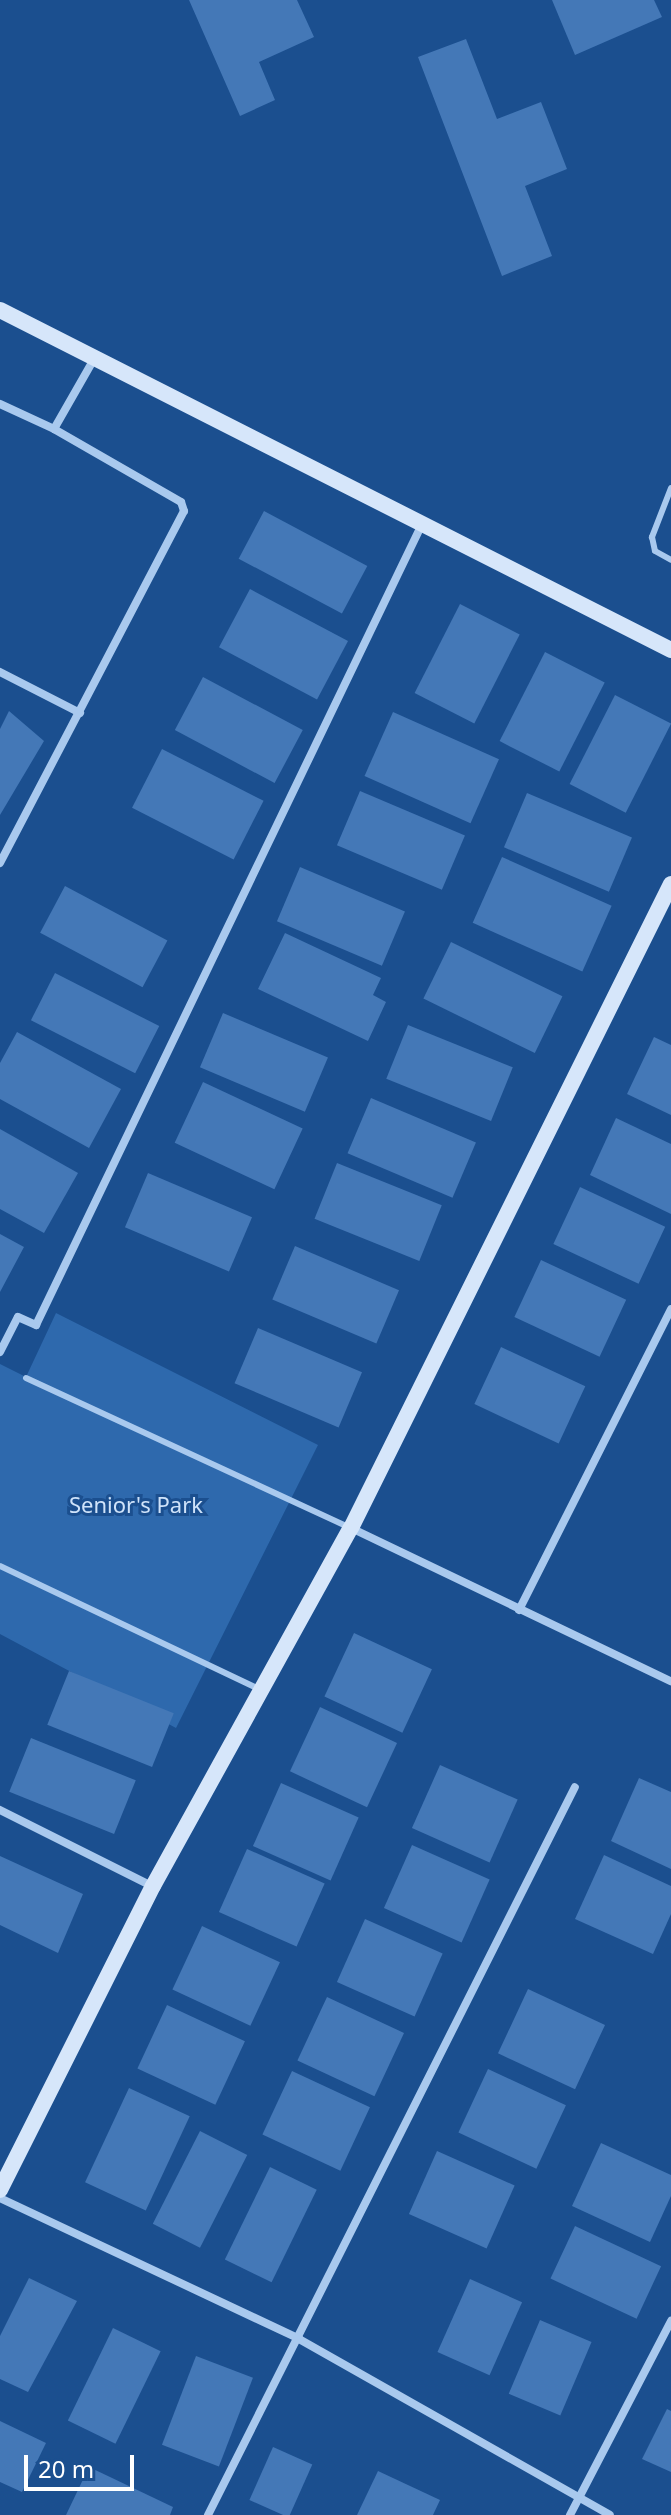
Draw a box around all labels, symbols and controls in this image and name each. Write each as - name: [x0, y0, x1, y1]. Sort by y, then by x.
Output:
- park label: Senior's Park: [69, 1492, 203, 1518]
- scale bar: [28, 2439, 138, 2489]
- text: 20 m: [38, 2452, 94, 2485]

